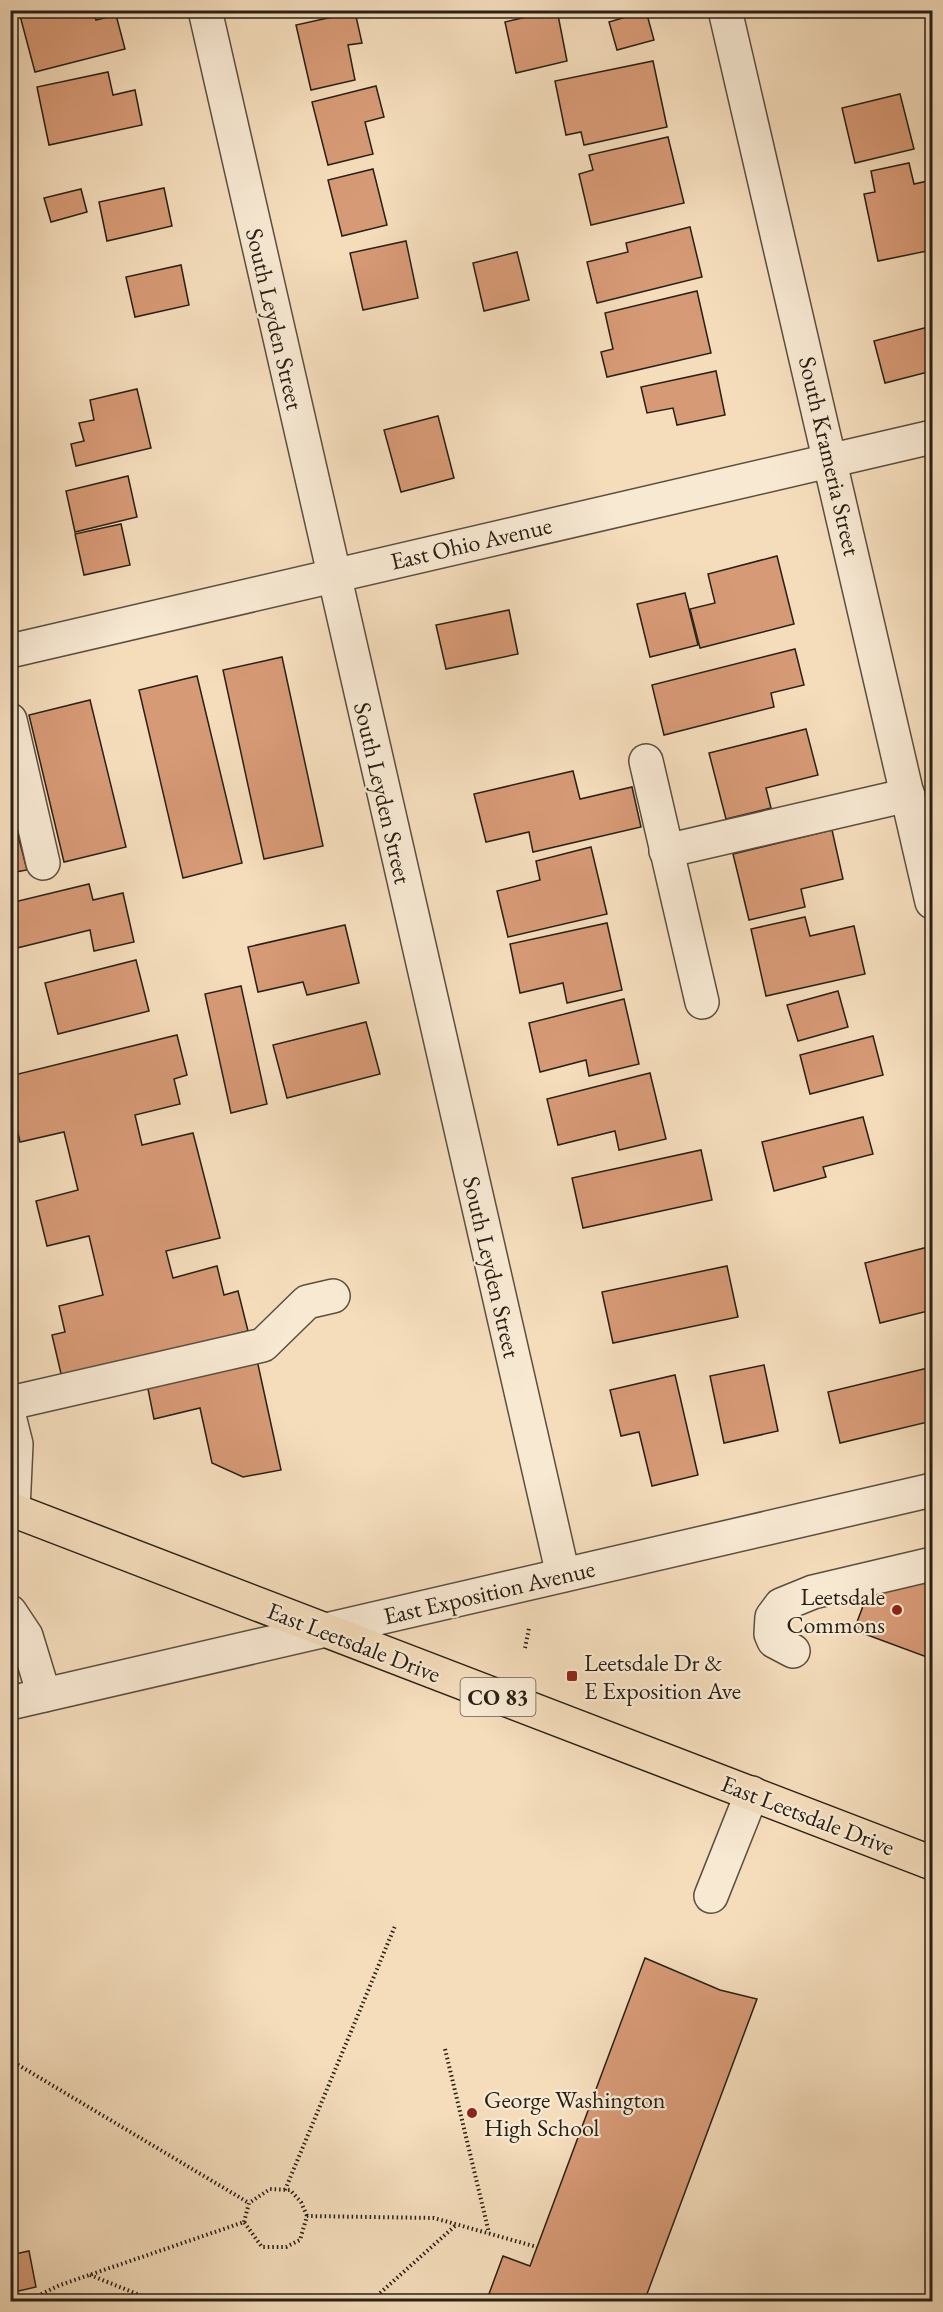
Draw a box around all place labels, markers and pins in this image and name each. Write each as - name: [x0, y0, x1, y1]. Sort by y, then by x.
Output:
- place label: Leetsdale Commons: [786, 1581, 885, 1640]
- marker: Leetsdale Commons: [890, 1603, 904, 1617]
- place label: Leetsdale Dr & E Exposition Ave: [584, 1647, 741, 1706]
- marker: Leetsdale Dr & E Exposition Ave: [565, 1669, 579, 1683]
- place label: George Washington High School: [484, 2084, 666, 2143]
- marker: George Washington High School: [465, 2106, 479, 2120]

